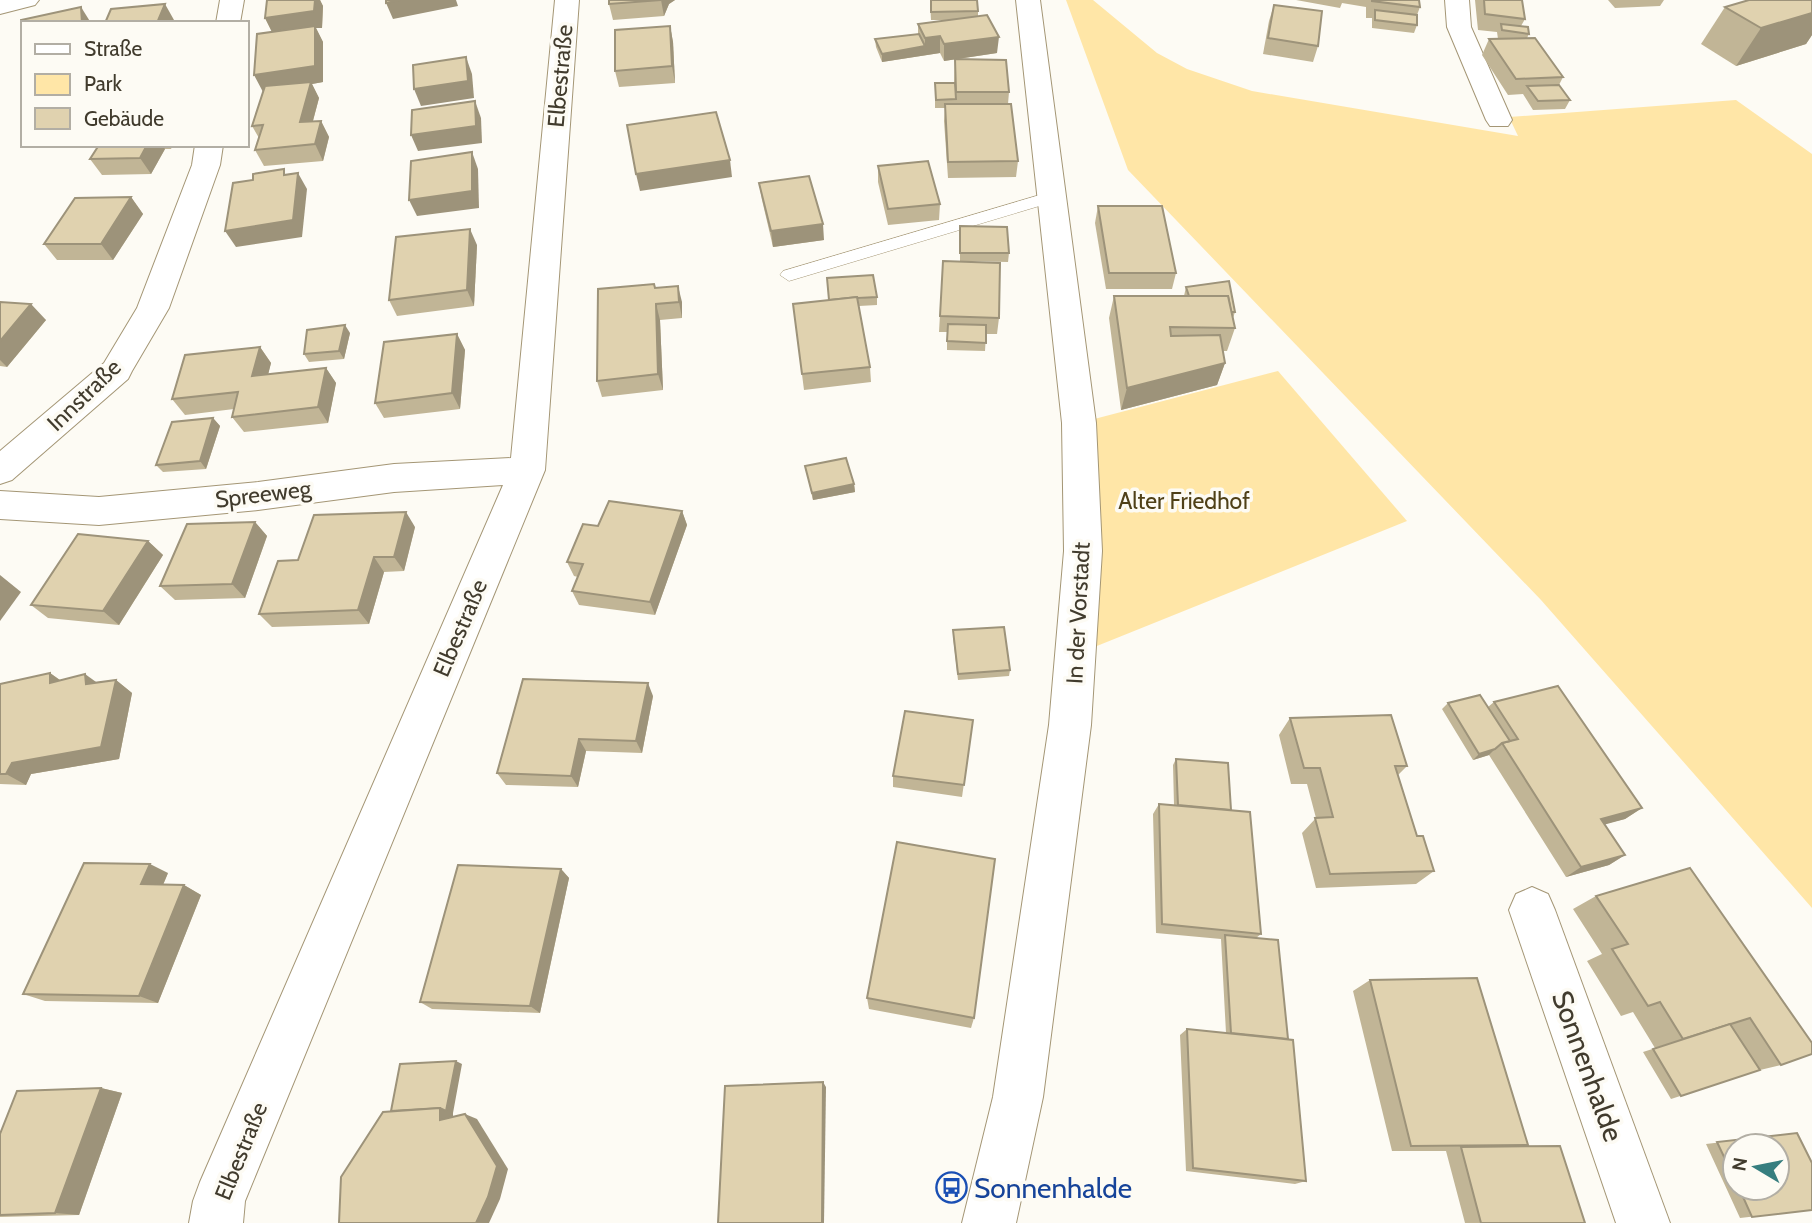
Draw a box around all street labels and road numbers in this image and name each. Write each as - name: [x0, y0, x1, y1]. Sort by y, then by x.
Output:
- street label: Elbestraße: [542, 23, 578, 129]
- street label: Innstraße: [41, 353, 127, 437]
- street label: Spreeweg: [213, 474, 313, 514]
- street label: In der Vorstadt: [1060, 541, 1096, 685]
- street label: Elbestraße: [427, 575, 493, 681]
- street label: Sonnenhalde: [1545, 986, 1631, 1146]
- street label: Elbestraße: [209, 1098, 273, 1204]

